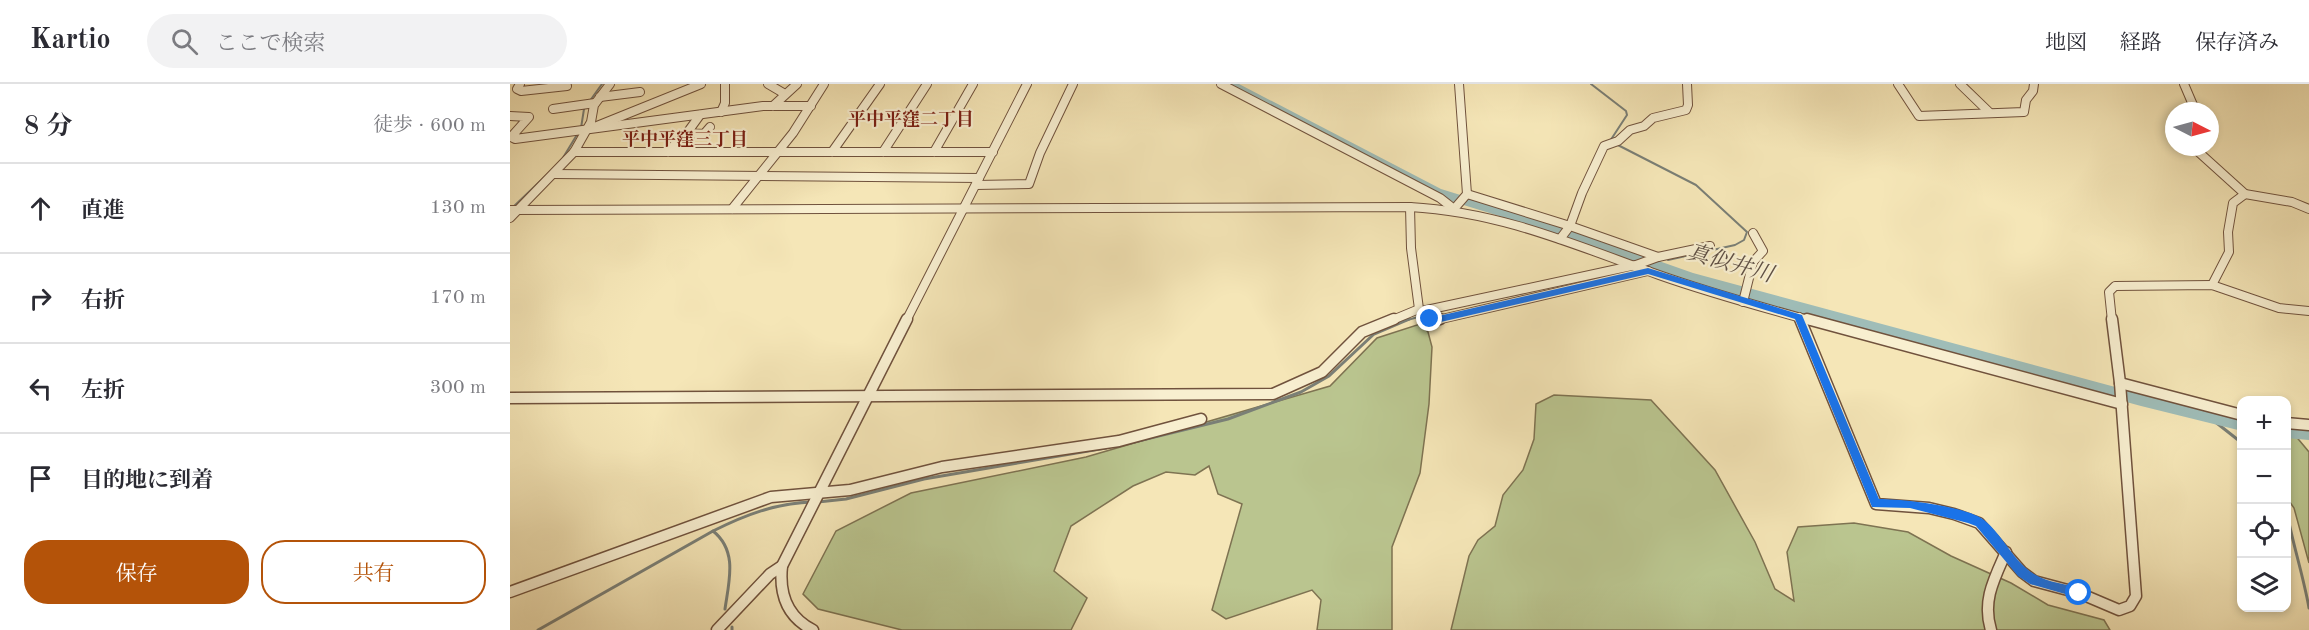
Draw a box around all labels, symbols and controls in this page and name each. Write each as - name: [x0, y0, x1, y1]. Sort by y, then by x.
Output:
- search box: [147, 14, 567, 68]
- icon: search: [168, 25, 201, 58]
- text: Kartio: [30, 27, 111, 55]
- text: ここで検索: [216, 33, 326, 55]
- text: 地図: [2045, 33, 2087, 54]
- text: 経路: [2120, 33, 2162, 54]
- text: 保存済み: [2195, 33, 2279, 54]
- north arrow: [2165, 102, 2219, 156]
- district label: 平中平窪二丁目: [848, 109, 974, 129]
- text: 8 分: [24, 114, 72, 140]
- text: 徒歩 · 600 m: [373, 116, 486, 136]
- district label: 平中平窪三丁目: [622, 129, 748, 149]
- icon: ahead: [24, 192, 57, 225]
- text: 130 m: [430, 198, 486, 218]
- text: 直進: [81, 200, 125, 222]
- water label: 真似井川: [1685, 239, 1778, 287]
- icon: right: [24, 282, 57, 315]
- text: 170 m: [430, 288, 486, 308]
- text: 右折: [81, 290, 125, 312]
- route end: [1416, 305, 1442, 331]
- icon: left: [24, 372, 57, 405]
- text: 300 m: [430, 378, 486, 398]
- text: 左折: [81, 380, 125, 402]
- map controls: [2237, 396, 2291, 612]
- button: +: [2237, 396, 2291, 450]
- button: −: [2237, 450, 2291, 504]
- icon: arrive: [24, 462, 57, 495]
- text: 目的地に到着: [81, 470, 213, 492]
- button: locate: [2237, 504, 2291, 558]
- button: 保存: [24, 540, 249, 604]
- button: 共有: [261, 540, 486, 604]
- button: layers: [2237, 558, 2291, 612]
- route start: [2065, 579, 2091, 605]

